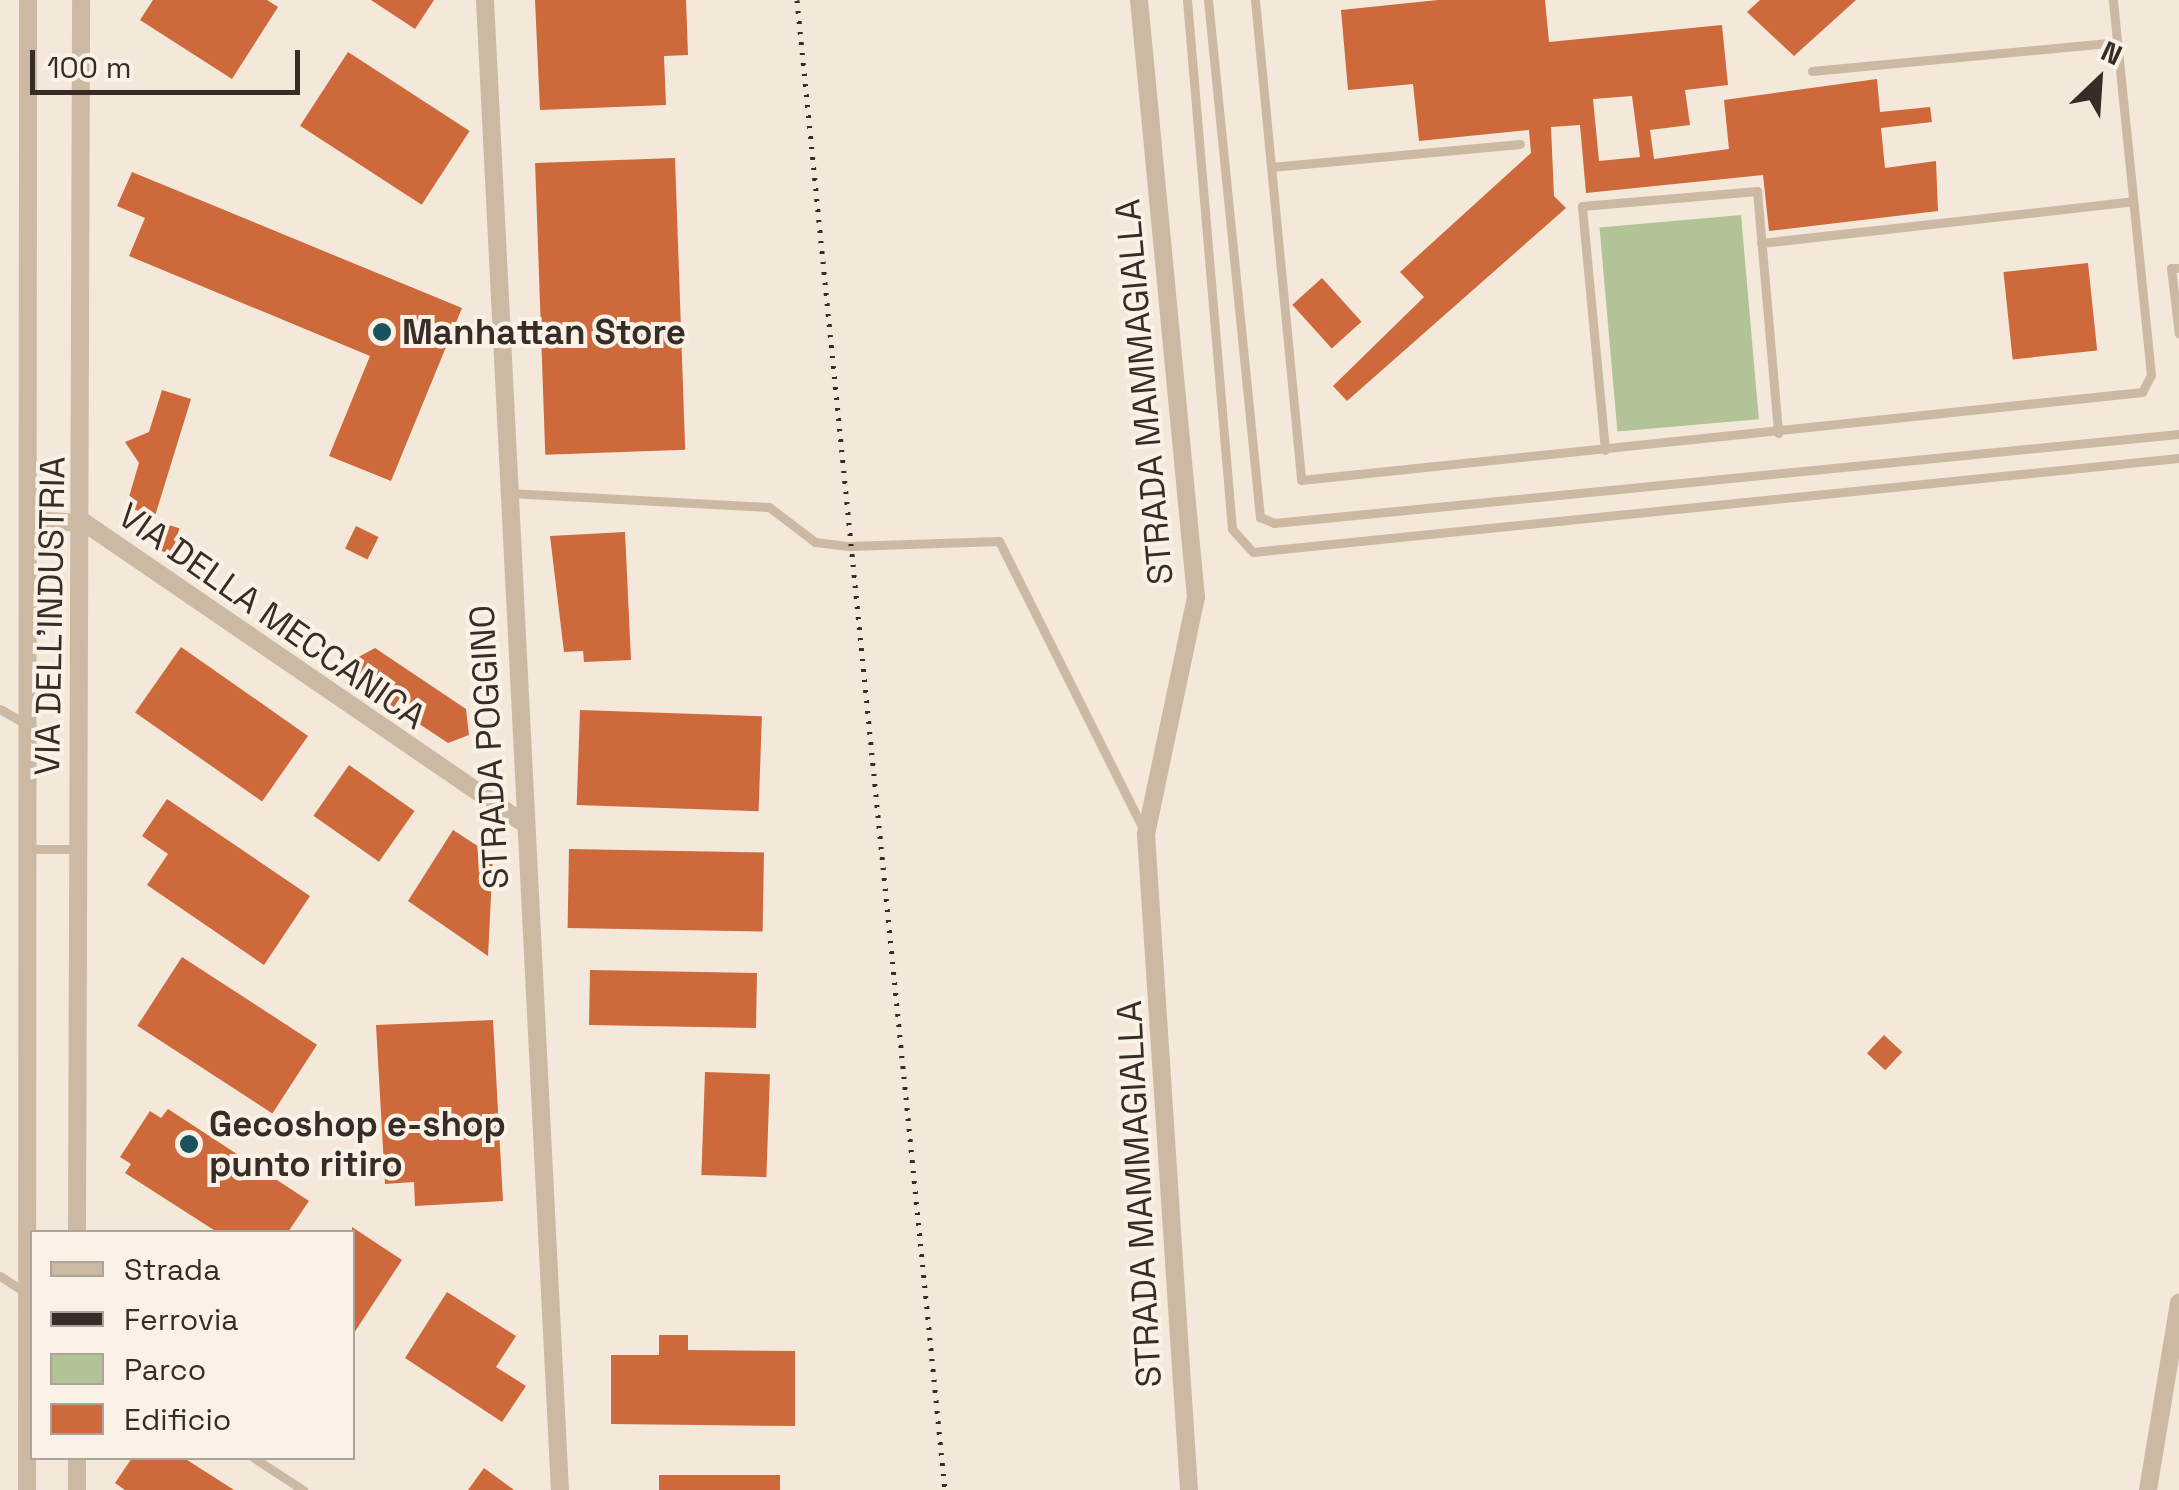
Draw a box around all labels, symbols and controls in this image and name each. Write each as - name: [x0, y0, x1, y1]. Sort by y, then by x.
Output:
- scale bar: [35, 30, 305, 92]
- north arrow: [2049, 30, 2149, 130]
- text: N: [2096, 33, 2128, 73]
- text: 100 m: [47, 48, 132, 87]
- street label: STRADA MAMMAGIALLA: [1106, 197, 1182, 587]
- place label: Manhattan Store: [402, 311, 686, 353]
- marker: Manhattan Store: [371, 321, 393, 343]
- street label: VIA DELL'INDUSTRIA: [26, 456, 74, 776]
- street label: VIA DELLA MECCANICA: [110, 494, 434, 738]
- street label: STRADA POGGINO: [461, 604, 517, 890]
- street label: STRADA MAMMAGIALLA: [1108, 999, 1170, 1389]
- place label: Gecoshop e-shop punto ritiro: [209, 1103, 506, 1185]
- marker: Gecoshop e-shop punto ritiro: [178, 1133, 200, 1155]
- legend: [30, 1230, 355, 1460]
- text: Strada: [124, 1250, 220, 1289]
- text: Ferrovia: [124, 1300, 239, 1339]
- text: Parco: [124, 1350, 206, 1389]
- text: Edificio: [124, 1400, 231, 1439]

